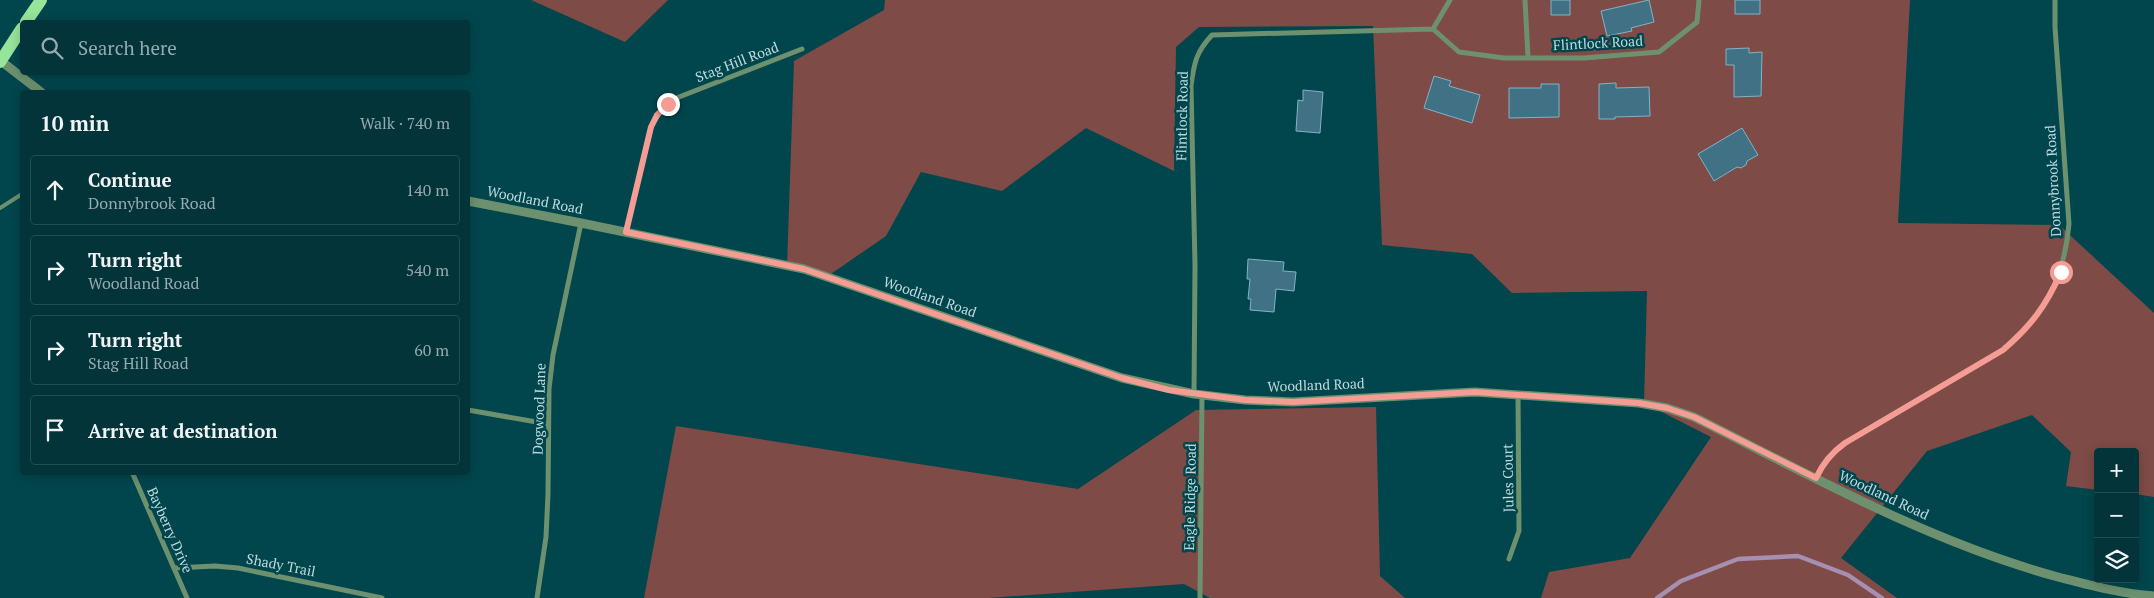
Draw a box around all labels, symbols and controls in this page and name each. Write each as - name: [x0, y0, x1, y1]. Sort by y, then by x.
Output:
- search box: [20, 20, 470, 75]
- street label: Flintlock Road: [1553, 31, 1644, 54]
- icon: search: [38, 34, 66, 62]
- text: Search here: [78, 35, 177, 60]
- street label: Stag Hill Road: [692, 37, 782, 86]
- street label: Flintlock Road: [1171, 71, 1192, 161]
- route end: [657, 93, 680, 116]
- text: 10 min: [40, 109, 109, 137]
- text: Walk · 740 m: [360, 112, 450, 134]
- street label: Donnybrook Road: [2040, 125, 2065, 237]
- text: Continue: [88, 167, 172, 192]
- icon: ahead: [41, 176, 69, 204]
- text: 140 m: [406, 179, 449, 201]
- street label: Woodland Road: [485, 181, 585, 218]
- text: Donnybrook Road: [88, 192, 216, 214]
- text: Turn right: [88, 247, 182, 272]
- icon: right: [41, 256, 69, 284]
- text: 540 m: [406, 259, 449, 281]
- route start: [2050, 261, 2073, 284]
- text: Woodland Road: [88, 272, 199, 294]
- street label: Woodland Road: [881, 272, 980, 321]
- text: Turn right: [88, 327, 182, 352]
- icon: right: [41, 336, 69, 364]
- text: 60 m: [414, 339, 449, 361]
- text: Stag Hill Road: [88, 352, 189, 374]
- street label: Dogwood Lane: [527, 363, 550, 455]
- street label: Woodland Road: [1267, 373, 1365, 396]
- icon: arrive: [41, 416, 69, 444]
- text: Arrive at destination: [88, 418, 277, 443]
- street label: Eagle Ridge Road: [1179, 443, 1200, 551]
- street label: Jules Court: [1497, 443, 1518, 512]
- map controls: [2094, 448, 2139, 583]
- button: +: [2094, 448, 2139, 493]
- street label: Woodland Road: [1836, 465, 1933, 524]
- street label: Bayberry Drive: [143, 484, 198, 576]
- button: −: [2094, 493, 2139, 538]
- button: layers: [2094, 538, 2139, 583]
- street label: Shady Trail: [245, 548, 317, 581]

